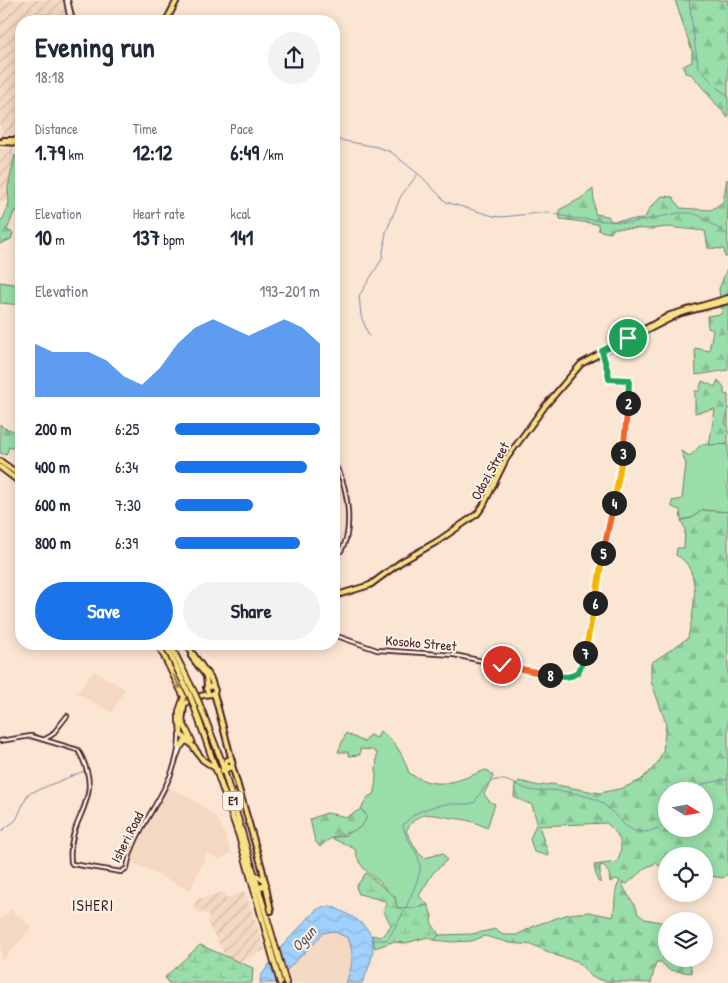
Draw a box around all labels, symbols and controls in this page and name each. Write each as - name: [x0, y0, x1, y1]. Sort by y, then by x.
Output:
- text: Evening run: [35, 28, 155, 66]
- button: share: [268, 32, 320, 84]
- text: 18:18: [35, 66, 64, 88]
- text: Distance: [35, 119, 78, 138]
- text: Time: [133, 119, 157, 138]
- text: Pace: [230, 119, 254, 138]
- text: 1.79: [35, 138, 65, 167]
- text: 12:12: [133, 138, 172, 167]
- text: 6:49: [230, 138, 259, 167]
- text: km: [65, 145, 84, 164]
- text: /km: [259, 145, 284, 164]
- text: Elevation: [35, 204, 82, 223]
- text: Heart rate: [133, 204, 185, 223]
- text: kcal: [230, 204, 251, 223]
- text: 10: [35, 223, 52, 252]
- text: 137: [133, 223, 160, 252]
- text: 141: [230, 223, 253, 252]
- text: m: [52, 230, 65, 249]
- text: bpm: [160, 230, 185, 249]
- text: Elevation: [35, 280, 88, 302]
- text: 193–201 m: [259, 280, 320, 302]
- pin: [607, 317, 649, 359]
- icon: arrive: [614, 324, 642, 352]
- pin: 2: [616, 390, 640, 416]
- text: 2: [625, 394, 632, 413]
- text: 200 m: [35, 418, 71, 440]
- text: 6:25: [115, 418, 139, 440]
- street label: Odozi Street: [466, 438, 513, 503]
- pin: 3: [610, 440, 636, 466]
- text: 3: [620, 444, 627, 463]
- text: 400 m: [35, 456, 70, 478]
- text: 6:34: [115, 456, 138, 478]
- pin: 4: [602, 490, 626, 516]
- text: 600 m: [35, 494, 70, 516]
- text: 7:30: [115, 494, 141, 516]
- text: 4: [612, 494, 617, 513]
- text: 800 m: [35, 532, 71, 554]
- text: 6:39: [115, 532, 138, 554]
- pin: 5: [590, 540, 616, 566]
- text: 5: [601, 544, 606, 563]
- button: Save: [35, 582, 173, 640]
- button: Share: [183, 582, 320, 640]
- pin: 6: [582, 590, 608, 616]
- text: 6: [593, 594, 598, 613]
- street label: Kosoko Street: [385, 630, 458, 655]
- pin: 7: [572, 640, 598, 666]
- pin: [481, 644, 523, 686]
- text: 7: [582, 644, 589, 663]
- icon: check: [488, 651, 516, 679]
- pin: 8: [538, 662, 562, 688]
- text: 8: [547, 666, 554, 685]
- one-way arrow: [173, 674, 182, 689]
- north arrow: [658, 782, 712, 838]
- map controls: [658, 782, 713, 967]
- road number: E1: [223, 791, 243, 810]
- street label: Isheri Road: [106, 808, 148, 866]
- button: locate: [658, 847, 713, 902]
- district label: ISHERI: [72, 894, 114, 916]
- button: layers: [658, 912, 713, 967]
- water label: Ogun: [286, 920, 322, 956]

